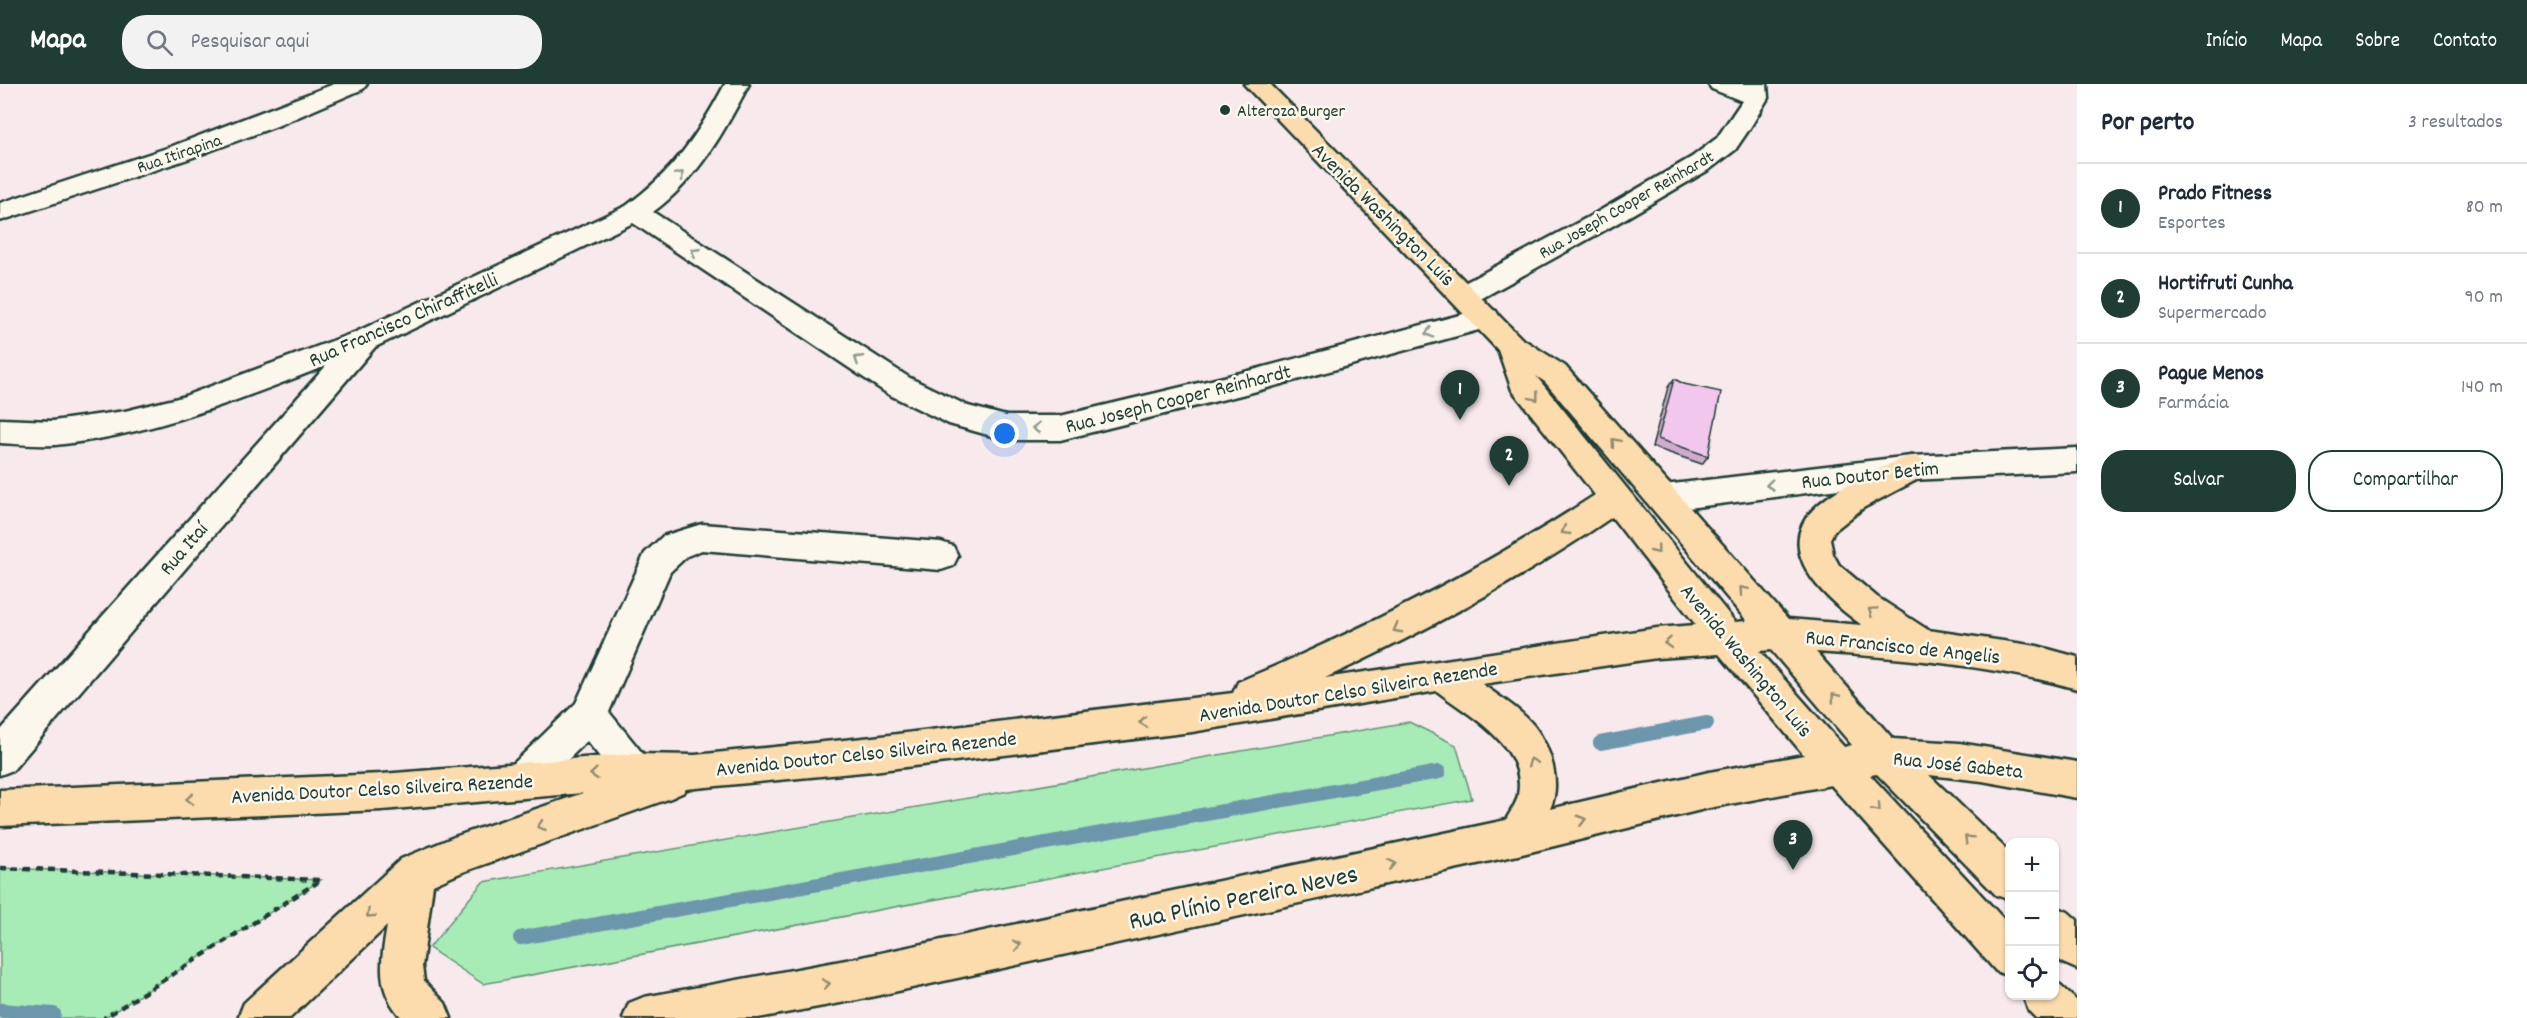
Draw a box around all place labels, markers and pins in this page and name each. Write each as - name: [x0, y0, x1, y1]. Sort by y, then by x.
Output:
- place label: Alteroza Burger: [1237, 100, 1346, 125]
- marker: Alteroza Burger: [1218, 103, 1232, 117]
- pin: 1: [1440, 370, 1480, 420]
- pin: 2: [1490, 436, 1528, 486]
- pin: 3: [1774, 820, 1812, 870]

